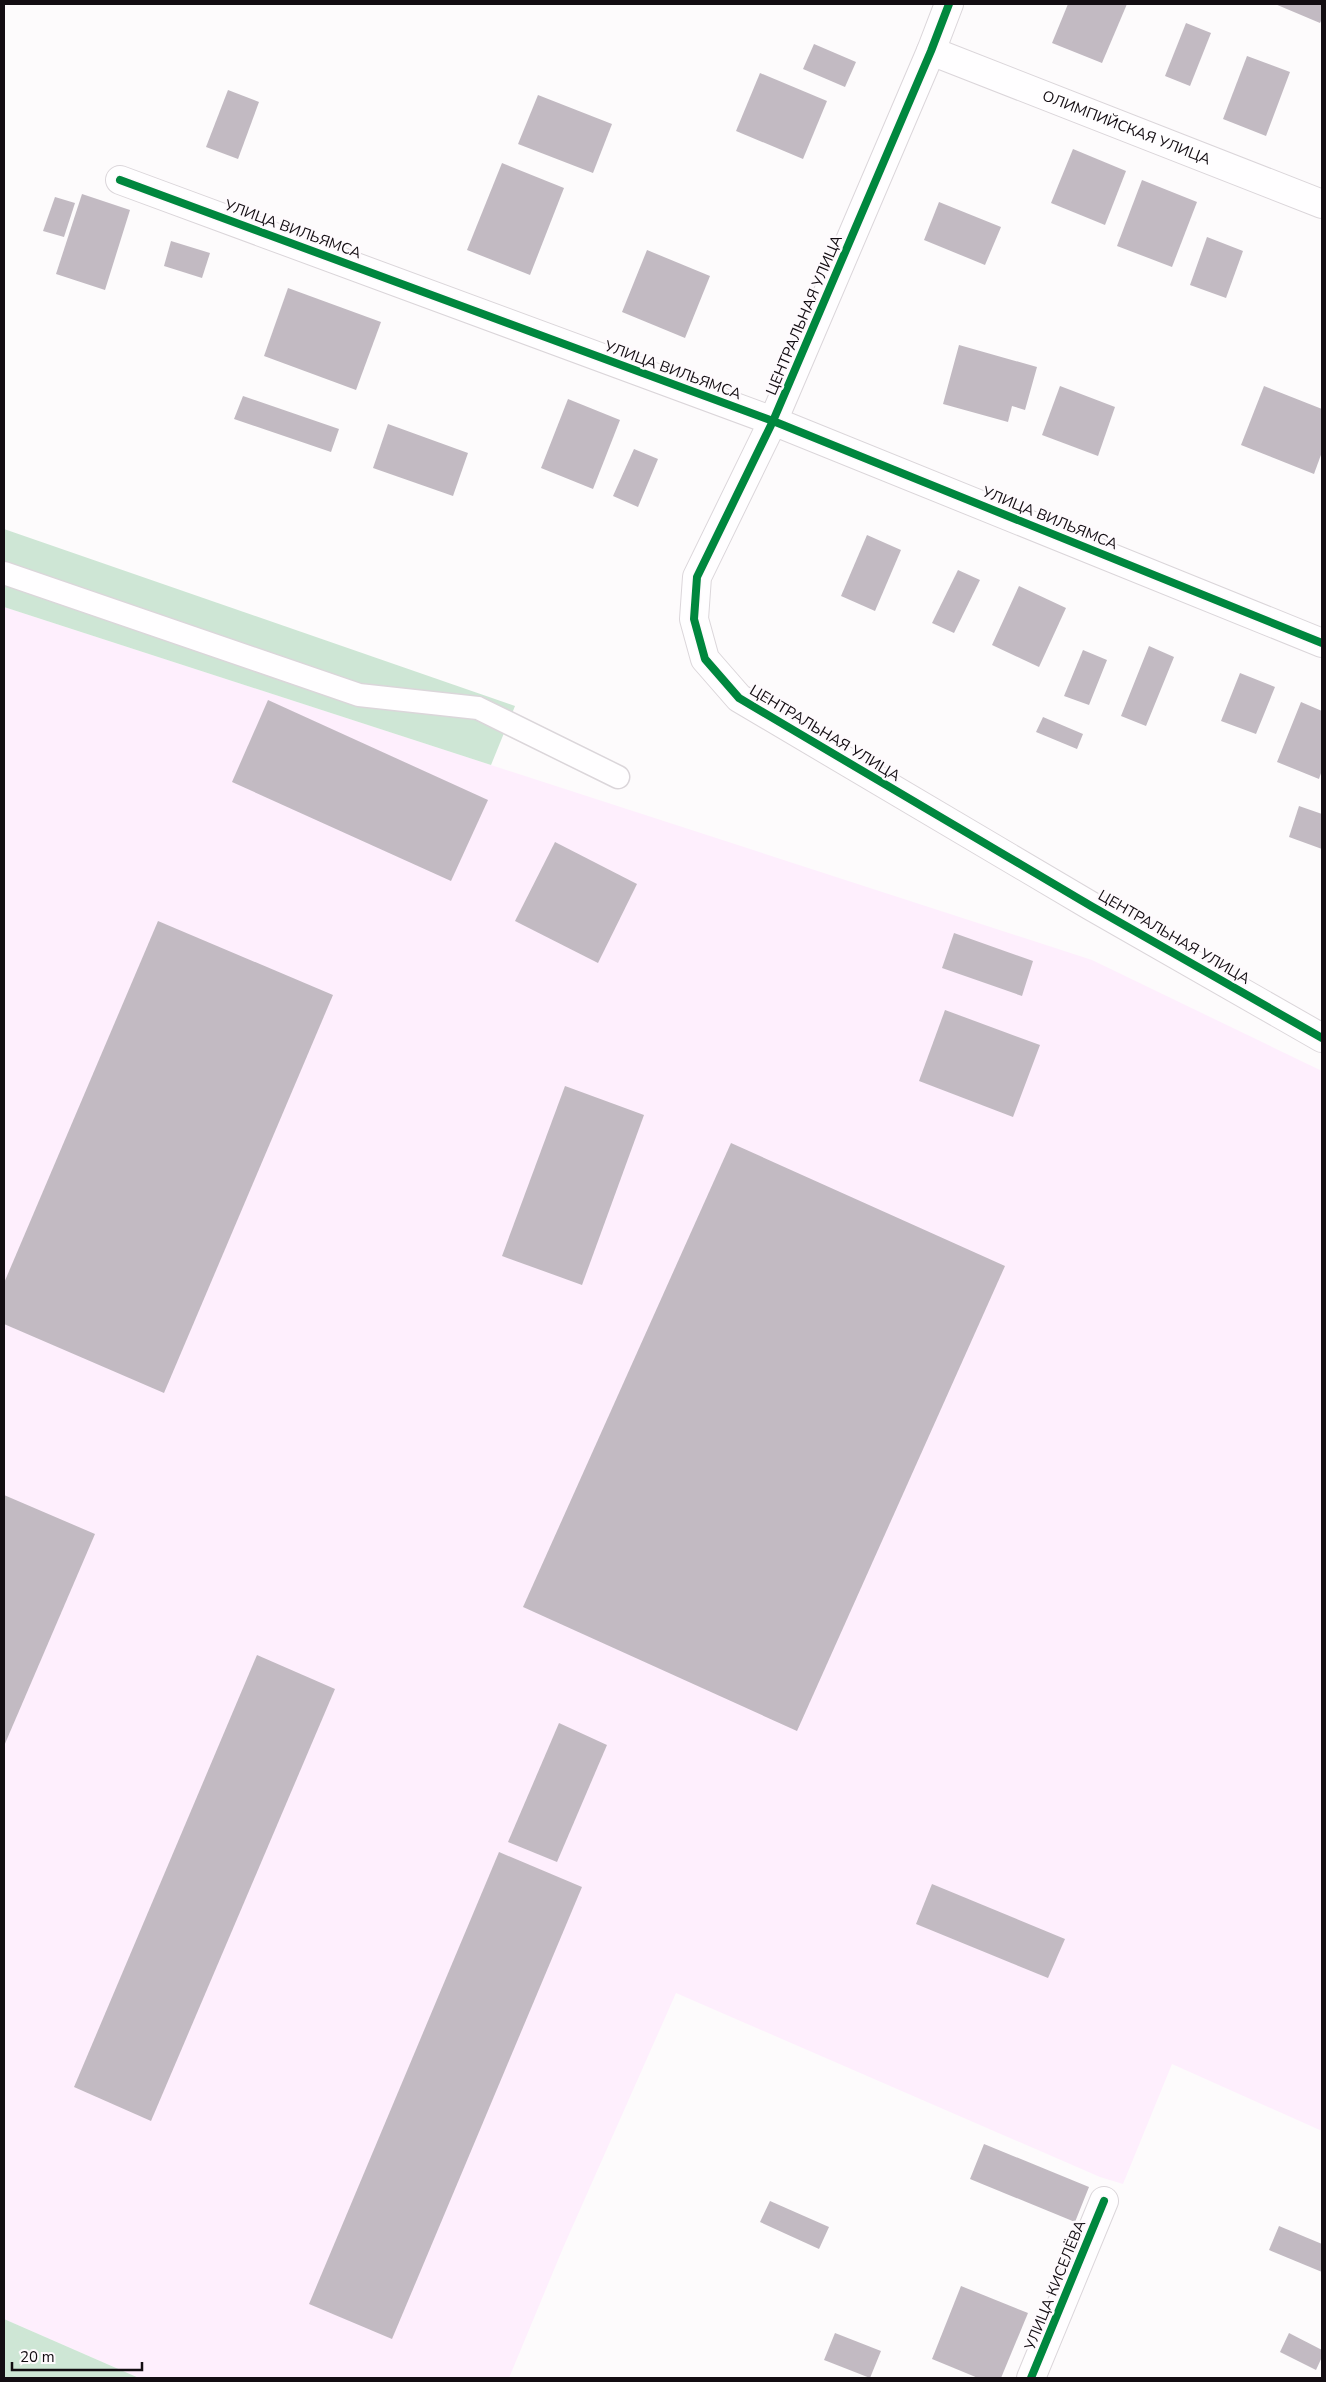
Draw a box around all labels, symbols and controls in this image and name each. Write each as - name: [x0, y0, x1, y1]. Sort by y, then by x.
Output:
- street label: ОЛИМПИЙСКАЯ УЛИЦА: [1039, 86, 1214, 170]
- street label: УЛИЦА ВИЛЬЯМСА: [221, 195, 364, 263]
- street label: ЦЕНТРАЛЬНАЯ УЛИЦА: [761, 232, 847, 398]
- street label: УЛИЦА ВИЛЬЯМСА: [601, 336, 744, 404]
- street label: УЛИЦА ВИЛЬЯМСА: [978, 481, 1121, 554]
- street label: ЦЕНТРАЛЬНАЯ УЛИЦА: [746, 680, 904, 786]
- street label: ЦЕНТРАЛЬНАЯ УЛИЦА: [1094, 885, 1254, 989]
- street label: УЛИЦА КИСЕЛЁВА: [1019, 2217, 1090, 2354]
- scale bar: [12, 2340, 142, 2372]
- text: 20 m: [20, 2347, 55, 2367]

